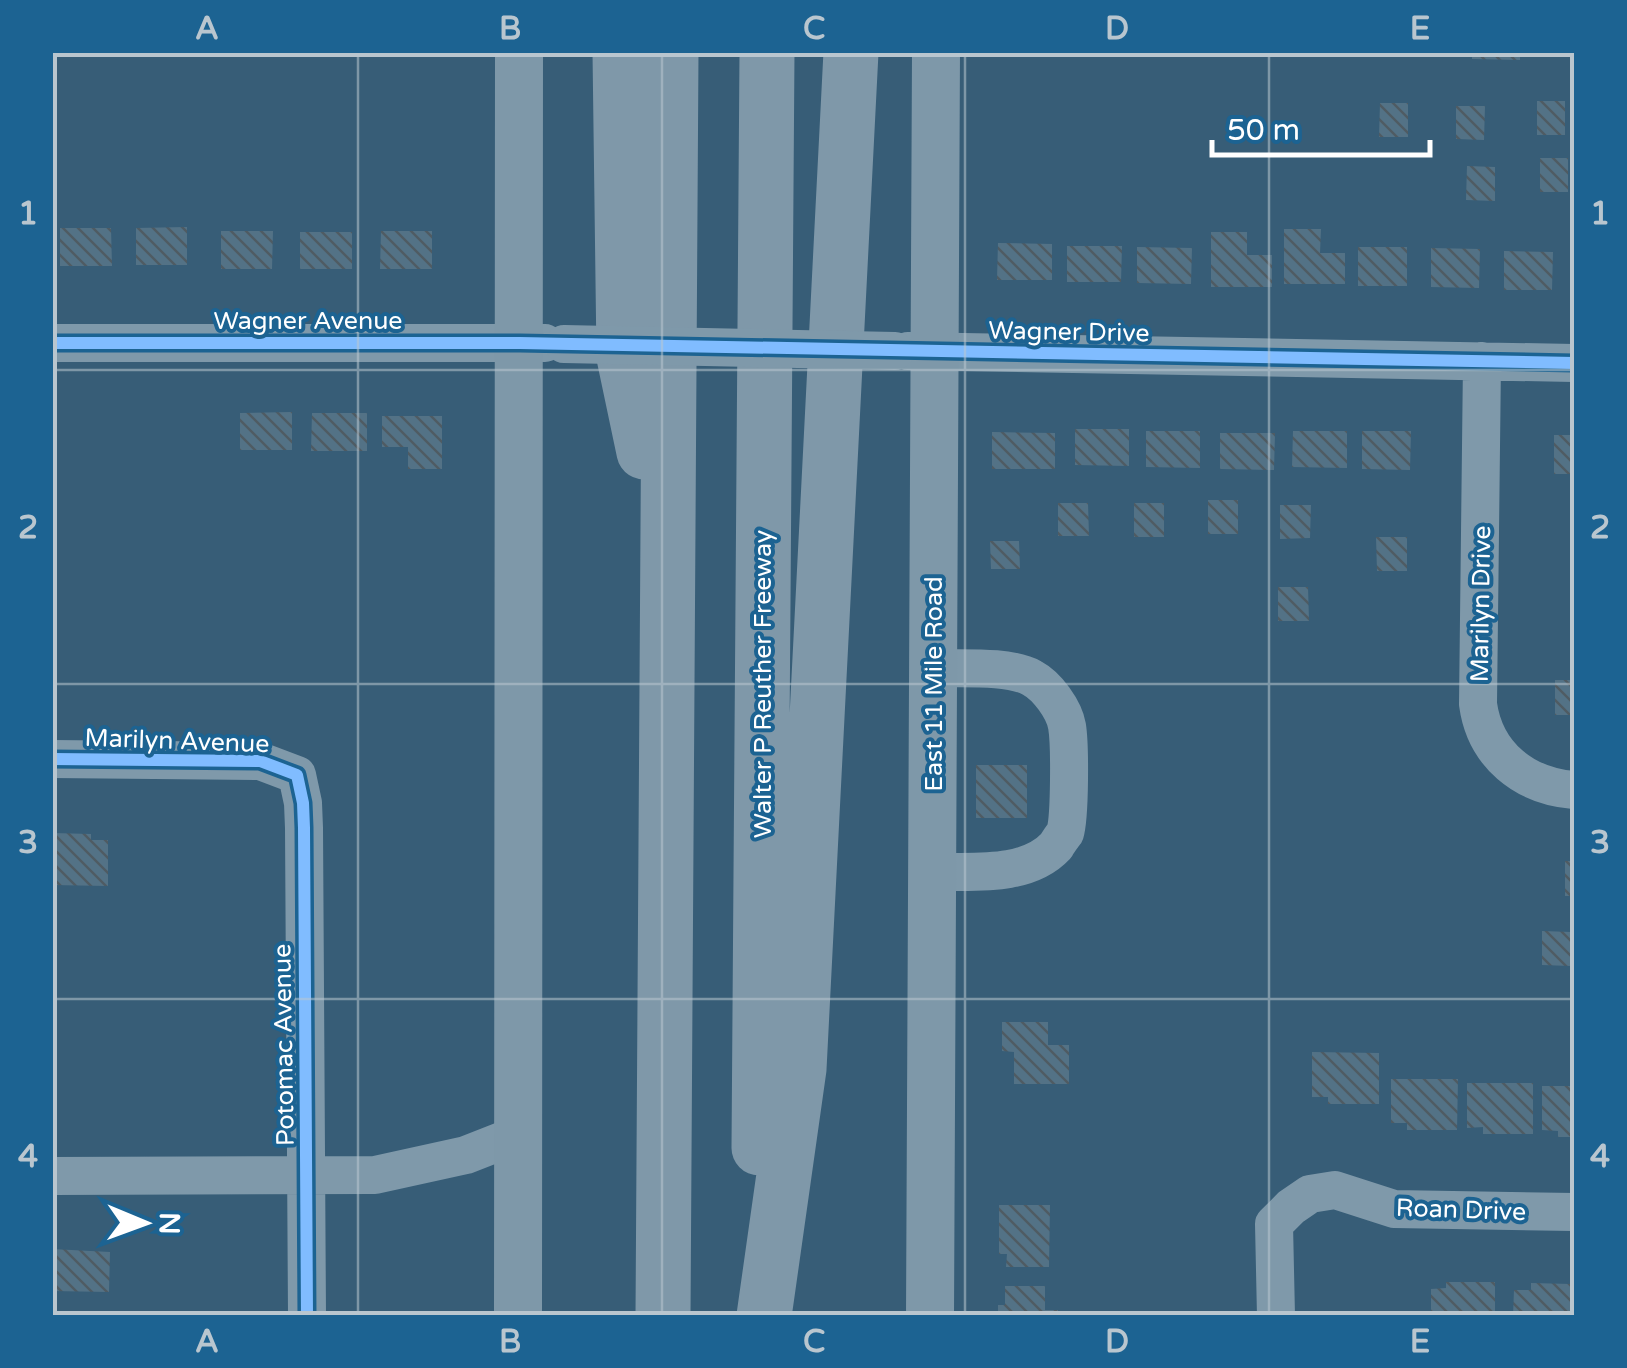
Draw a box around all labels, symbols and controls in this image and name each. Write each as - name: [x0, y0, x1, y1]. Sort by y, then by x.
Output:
- text: A: [195, 10, 219, 48]
- text: B: [499, 10, 521, 48]
- text: C: [803, 10, 825, 48]
- text: D: [1105, 10, 1129, 48]
- text: E: [1410, 10, 1430, 48]
- scale bar: [1212, 95, 1430, 157]
- text: 50 m: [1227, 112, 1300, 149]
- text: 1: [18, 195, 38, 233]
- text: 1: [1590, 195, 1610, 233]
- street label: Wagner Avenue: [213, 306, 403, 336]
- street label: Wagner Drive: [988, 316, 1150, 348]
- text: 2: [18, 509, 38, 547]
- text: 2: [1590, 509, 1610, 547]
- street label: Marilyn Drive: [1465, 525, 1497, 683]
- street label: Walter P Reuther Freeway: [748, 530, 778, 838]
- street label: East 11 Mile Road: [919, 576, 949, 792]
- street label: Marilyn Avenue: [84, 723, 270, 759]
- text: 3: [18, 824, 38, 862]
- text: 3: [1590, 824, 1610, 862]
- street label: Potomac Avenue: [267, 944, 301, 1146]
- text: 4: [18, 1138, 38, 1176]
- text: 4: [1590, 1138, 1610, 1176]
- north arrow: [95, 1173, 195, 1273]
- street label: Roan Drive: [1395, 1193, 1527, 1227]
- text: N: [152, 1212, 186, 1235]
- text: A: [195, 1323, 219, 1361]
- text: B: [499, 1323, 521, 1361]
- text: C: [803, 1323, 825, 1361]
- text: D: [1105, 1323, 1129, 1361]
- text: E: [1410, 1323, 1430, 1361]

